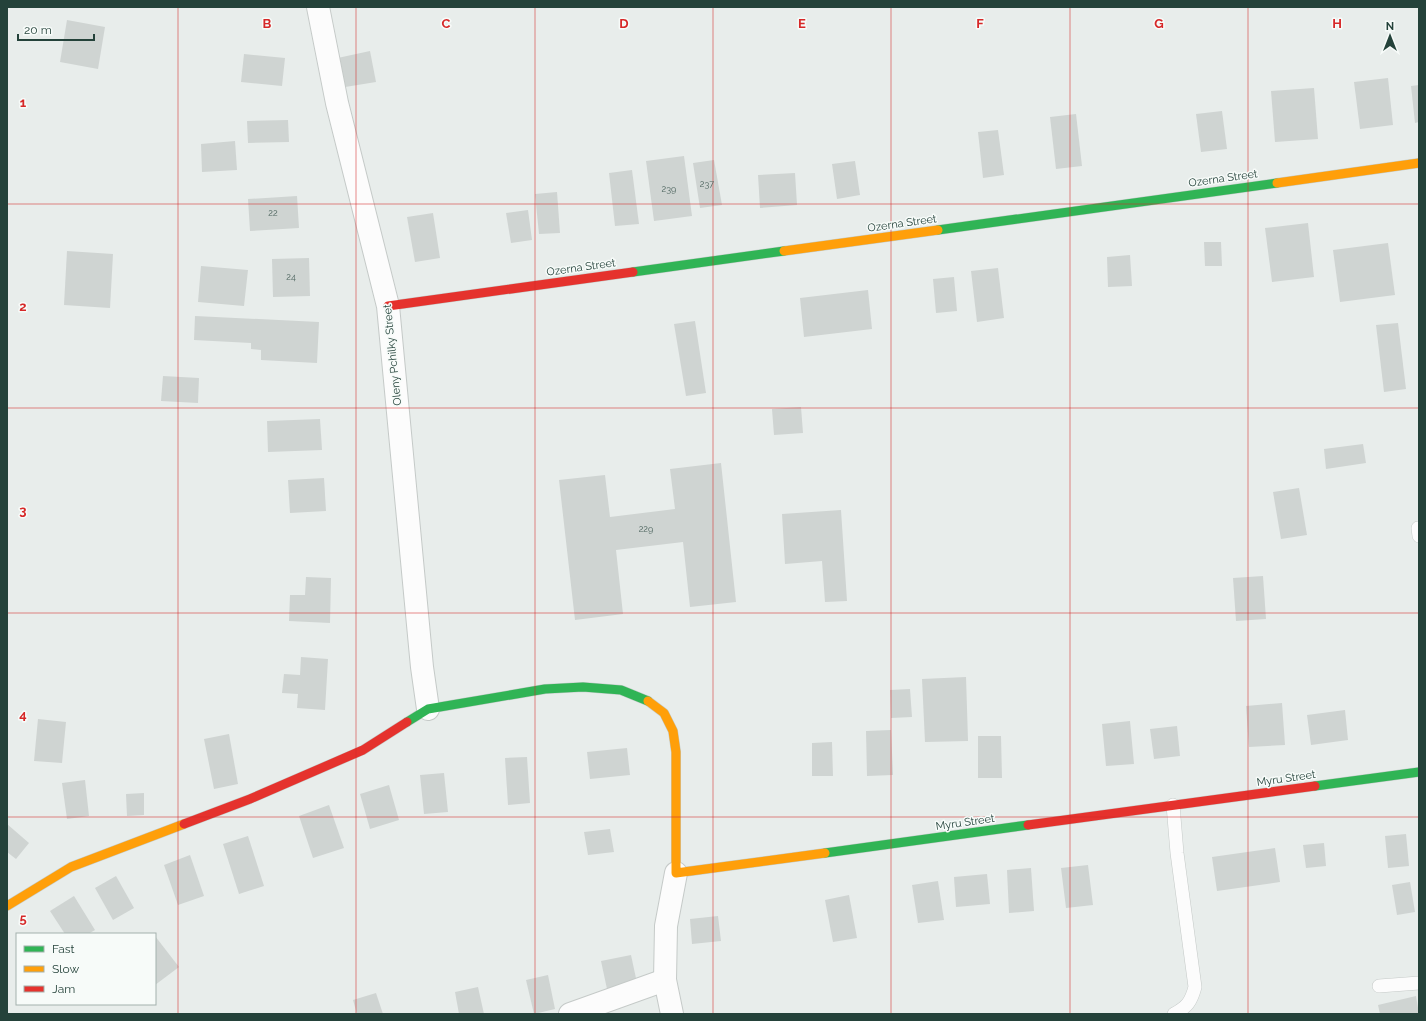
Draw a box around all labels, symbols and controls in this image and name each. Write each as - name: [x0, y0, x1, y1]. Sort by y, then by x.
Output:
- scale bar: [18, 16, 94, 42]
- text: B: [263, 16, 272, 31]
- text: C: [442, 16, 451, 31]
- text: D: [619, 16, 629, 31]
- text: E: [798, 16, 806, 31]
- text: F: [976, 16, 984, 31]
- text: G: [1154, 16, 1164, 31]
- text: H: [1332, 16, 1342, 31]
- north arrow: [1370, 16, 1410, 56]
- text: N: [1386, 20, 1394, 33]
- text: 20 m: [24, 23, 52, 37]
- text: 1: [20, 95, 27, 110]
- street label: Ozerna Street: [1188, 167, 1259, 190]
- house number: 237: [700, 179, 714, 189]
- house number: 239: [662, 184, 676, 194]
- house number: 22: [268, 208, 278, 218]
- street label: Ozerna Street: [867, 212, 938, 235]
- street label: Ozerna Street: [546, 256, 617, 279]
- house number: 24: [286, 272, 296, 282]
- text: 2: [19, 299, 27, 314]
- street label: Oleny Pchilky Street: [381, 303, 404, 406]
- text: 3: [19, 503, 27, 518]
- house number: 229: [639, 524, 653, 534]
- text: 4: [19, 707, 27, 722]
- street label: Myru Street: [1256, 768, 1317, 789]
- street label: Myru Street: [935, 812, 996, 833]
- text: 5: [19, 911, 27, 926]
- legend: [16, 933, 156, 1005]
- text: Fast: [52, 942, 75, 956]
- text: Slow: [52, 962, 79, 976]
- text: Jam: [52, 982, 75, 996]

